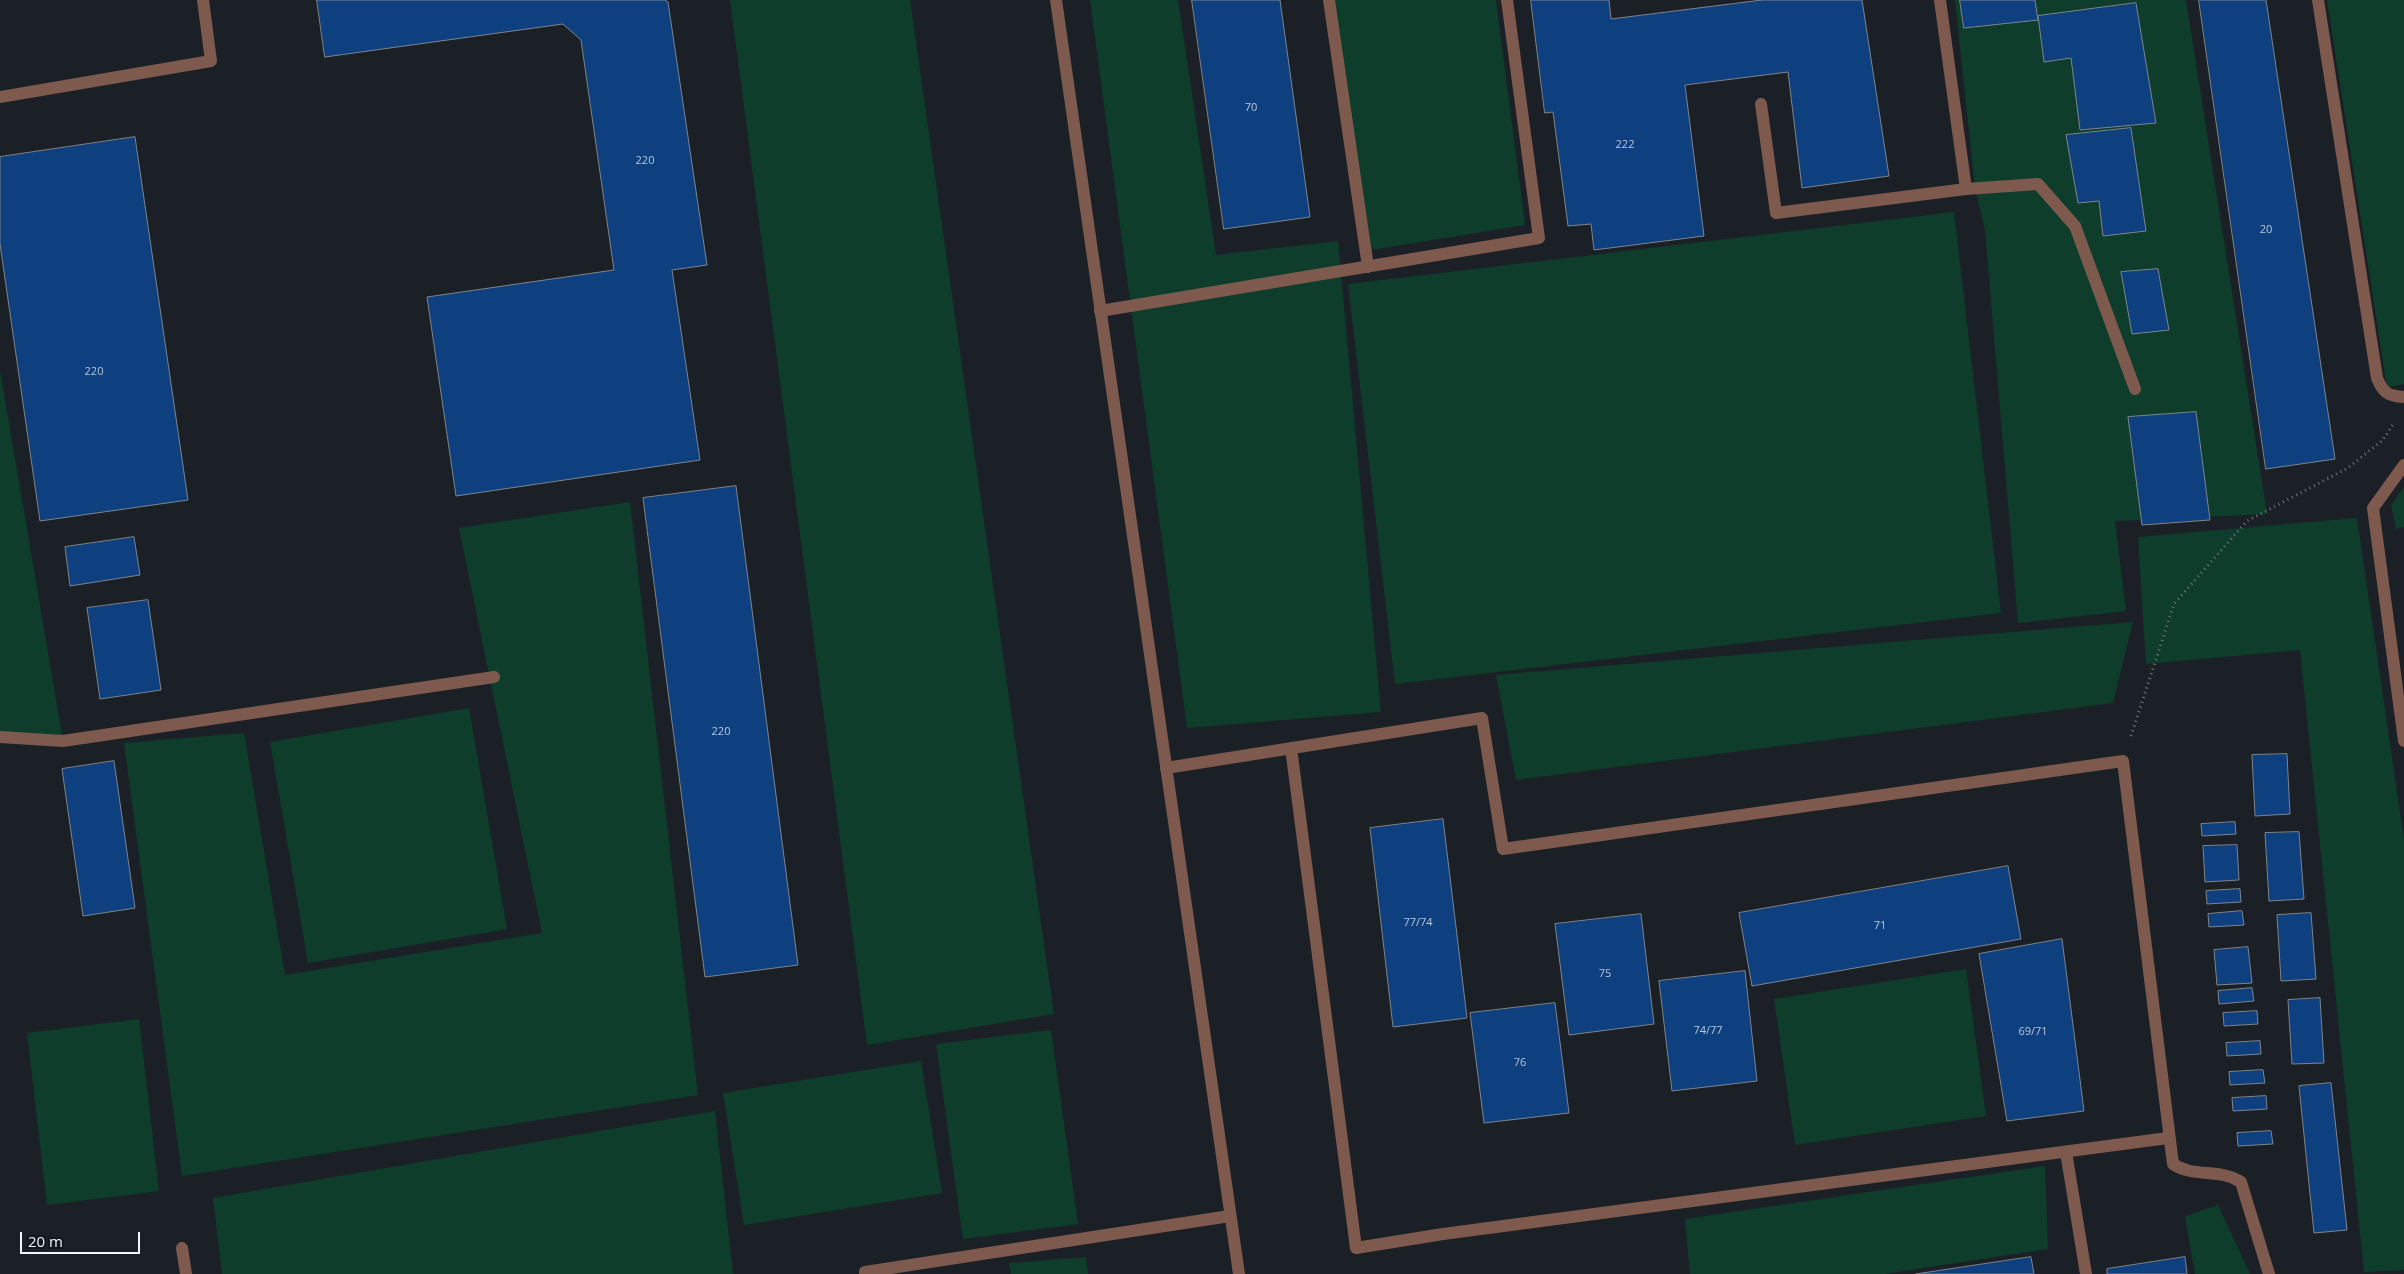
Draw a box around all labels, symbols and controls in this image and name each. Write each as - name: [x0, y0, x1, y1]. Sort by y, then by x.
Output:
- house number: 70: [1245, 101, 1257, 115]
- house number: 222: [1616, 138, 1634, 152]
- house number: 220: [636, 154, 654, 168]
- house number: 20: [2260, 223, 2272, 237]
- house number: 220: [85, 365, 103, 379]
- house number: 220: [712, 725, 730, 739]
- house number: 77/74: [1403, 916, 1433, 930]
- house number: 71: [1874, 919, 1886, 933]
- house number: 75: [1599, 967, 1611, 981]
- house number: 74/77: [1693, 1024, 1723, 1038]
- house number: 69/71: [2018, 1025, 2048, 1039]
- house number: 76: [1514, 1056, 1526, 1070]
- scale bar: [22, 1222, 142, 1254]
- text: 20 m: [28, 1231, 63, 1251]

